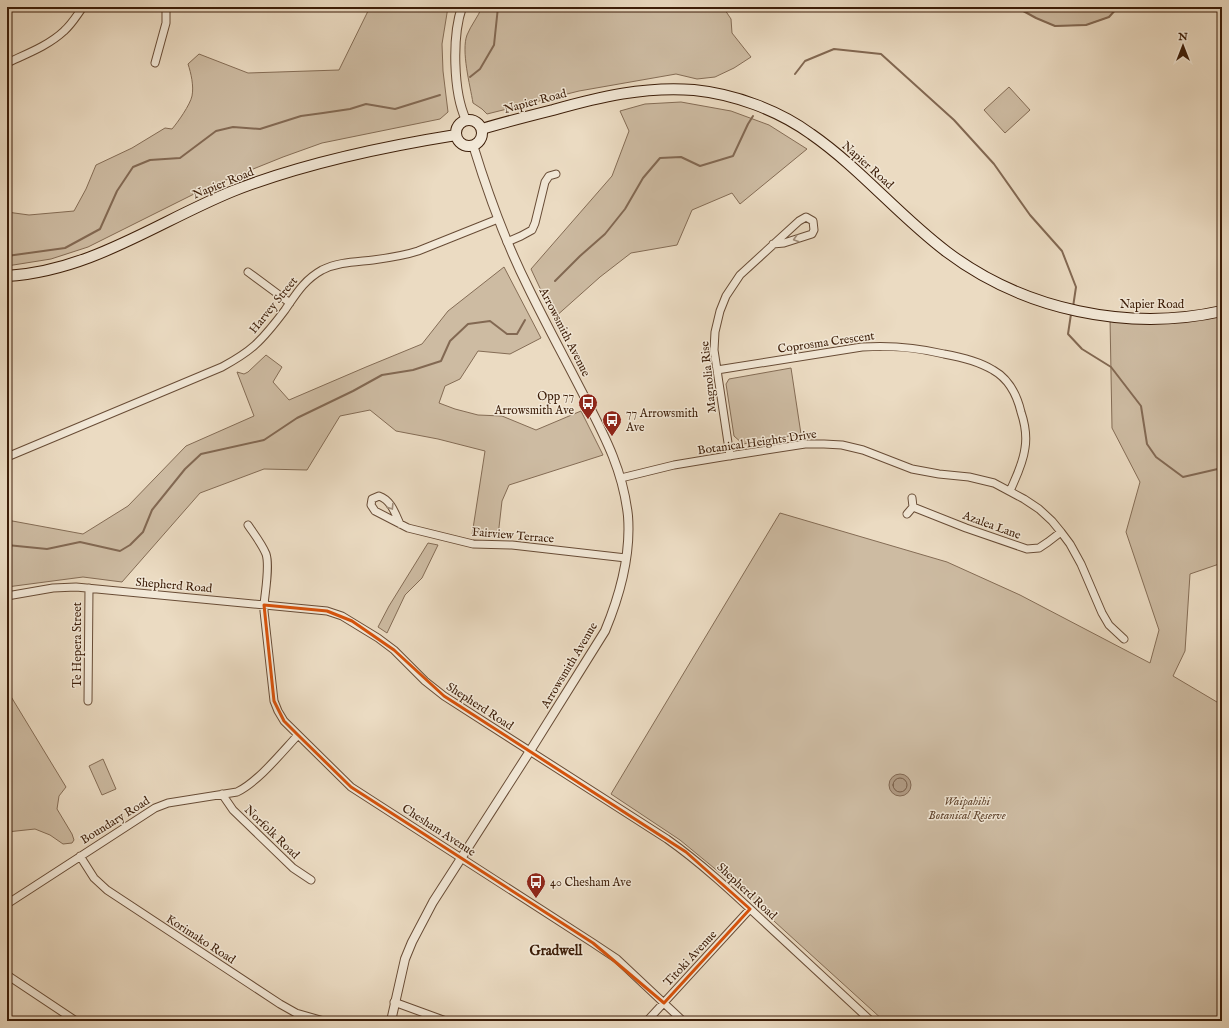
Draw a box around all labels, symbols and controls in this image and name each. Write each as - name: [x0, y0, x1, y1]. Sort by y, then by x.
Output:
- north arrow: [1163, 26, 1203, 66]
- text: N: [1177, 30, 1188, 44]
- street label: Napier Road: [502, 86, 569, 118]
- street label: Napier Road: [838, 138, 897, 194]
- street label: Napier Road: [190, 164, 257, 203]
- one-way arrow: [793, 234, 800, 243]
- street label: Harvey Street: [246, 274, 301, 337]
- street label: Arrowsmith Avenue: [535, 284, 594, 380]
- street label: Napier Road: [1120, 297, 1185, 313]
- street label: Coprosma Crescent: [777, 328, 876, 358]
- street label: Magnolia Rise: [697, 340, 720, 414]
- place label: Opp 77 Arrowsmith Ave: [493, 389, 574, 418]
- bus stop icon: Opp 77 Arrowsmith Ave: [577, 392, 599, 420]
- place label: 77 Arrowsmith Ave: [625, 406, 699, 435]
- bus stop icon: 77 Arrowsmith Ave: [601, 409, 623, 437]
- street label: Botanical Heights Drive: [697, 427, 818, 458]
- one-way arrow: [386, 503, 394, 510]
- street label: Azalea Lane: [960, 508, 1024, 543]
- street label: Fairview Terrace: [471, 524, 555, 547]
- street label: Shepherd Road: [135, 575, 213, 597]
- street label: Te Hepera Street: [70, 602, 86, 688]
- street label: Arrowsmith Avenue: [537, 619, 601, 712]
- street label: Shepherd Road: [443, 679, 517, 735]
- street label: Boundary Road: [78, 793, 153, 848]
- park label: Waipahihi Botanical Reserve: [928, 794, 1006, 823]
- street label: Chesham Avenue: [399, 801, 479, 860]
- street label: Norfolk Road: [241, 802, 303, 863]
- street label: Shepherd Road: [713, 860, 780, 924]
- bus stop icon: 40 Chesham Ave: [525, 871, 547, 899]
- place label: 40 Chesham Ave: [550, 875, 632, 890]
- street label: Korimako Road: [163, 911, 239, 968]
- street label: Titoki Avenue: [661, 927, 721, 990]
- district label: Gradwell: [530, 942, 584, 960]

